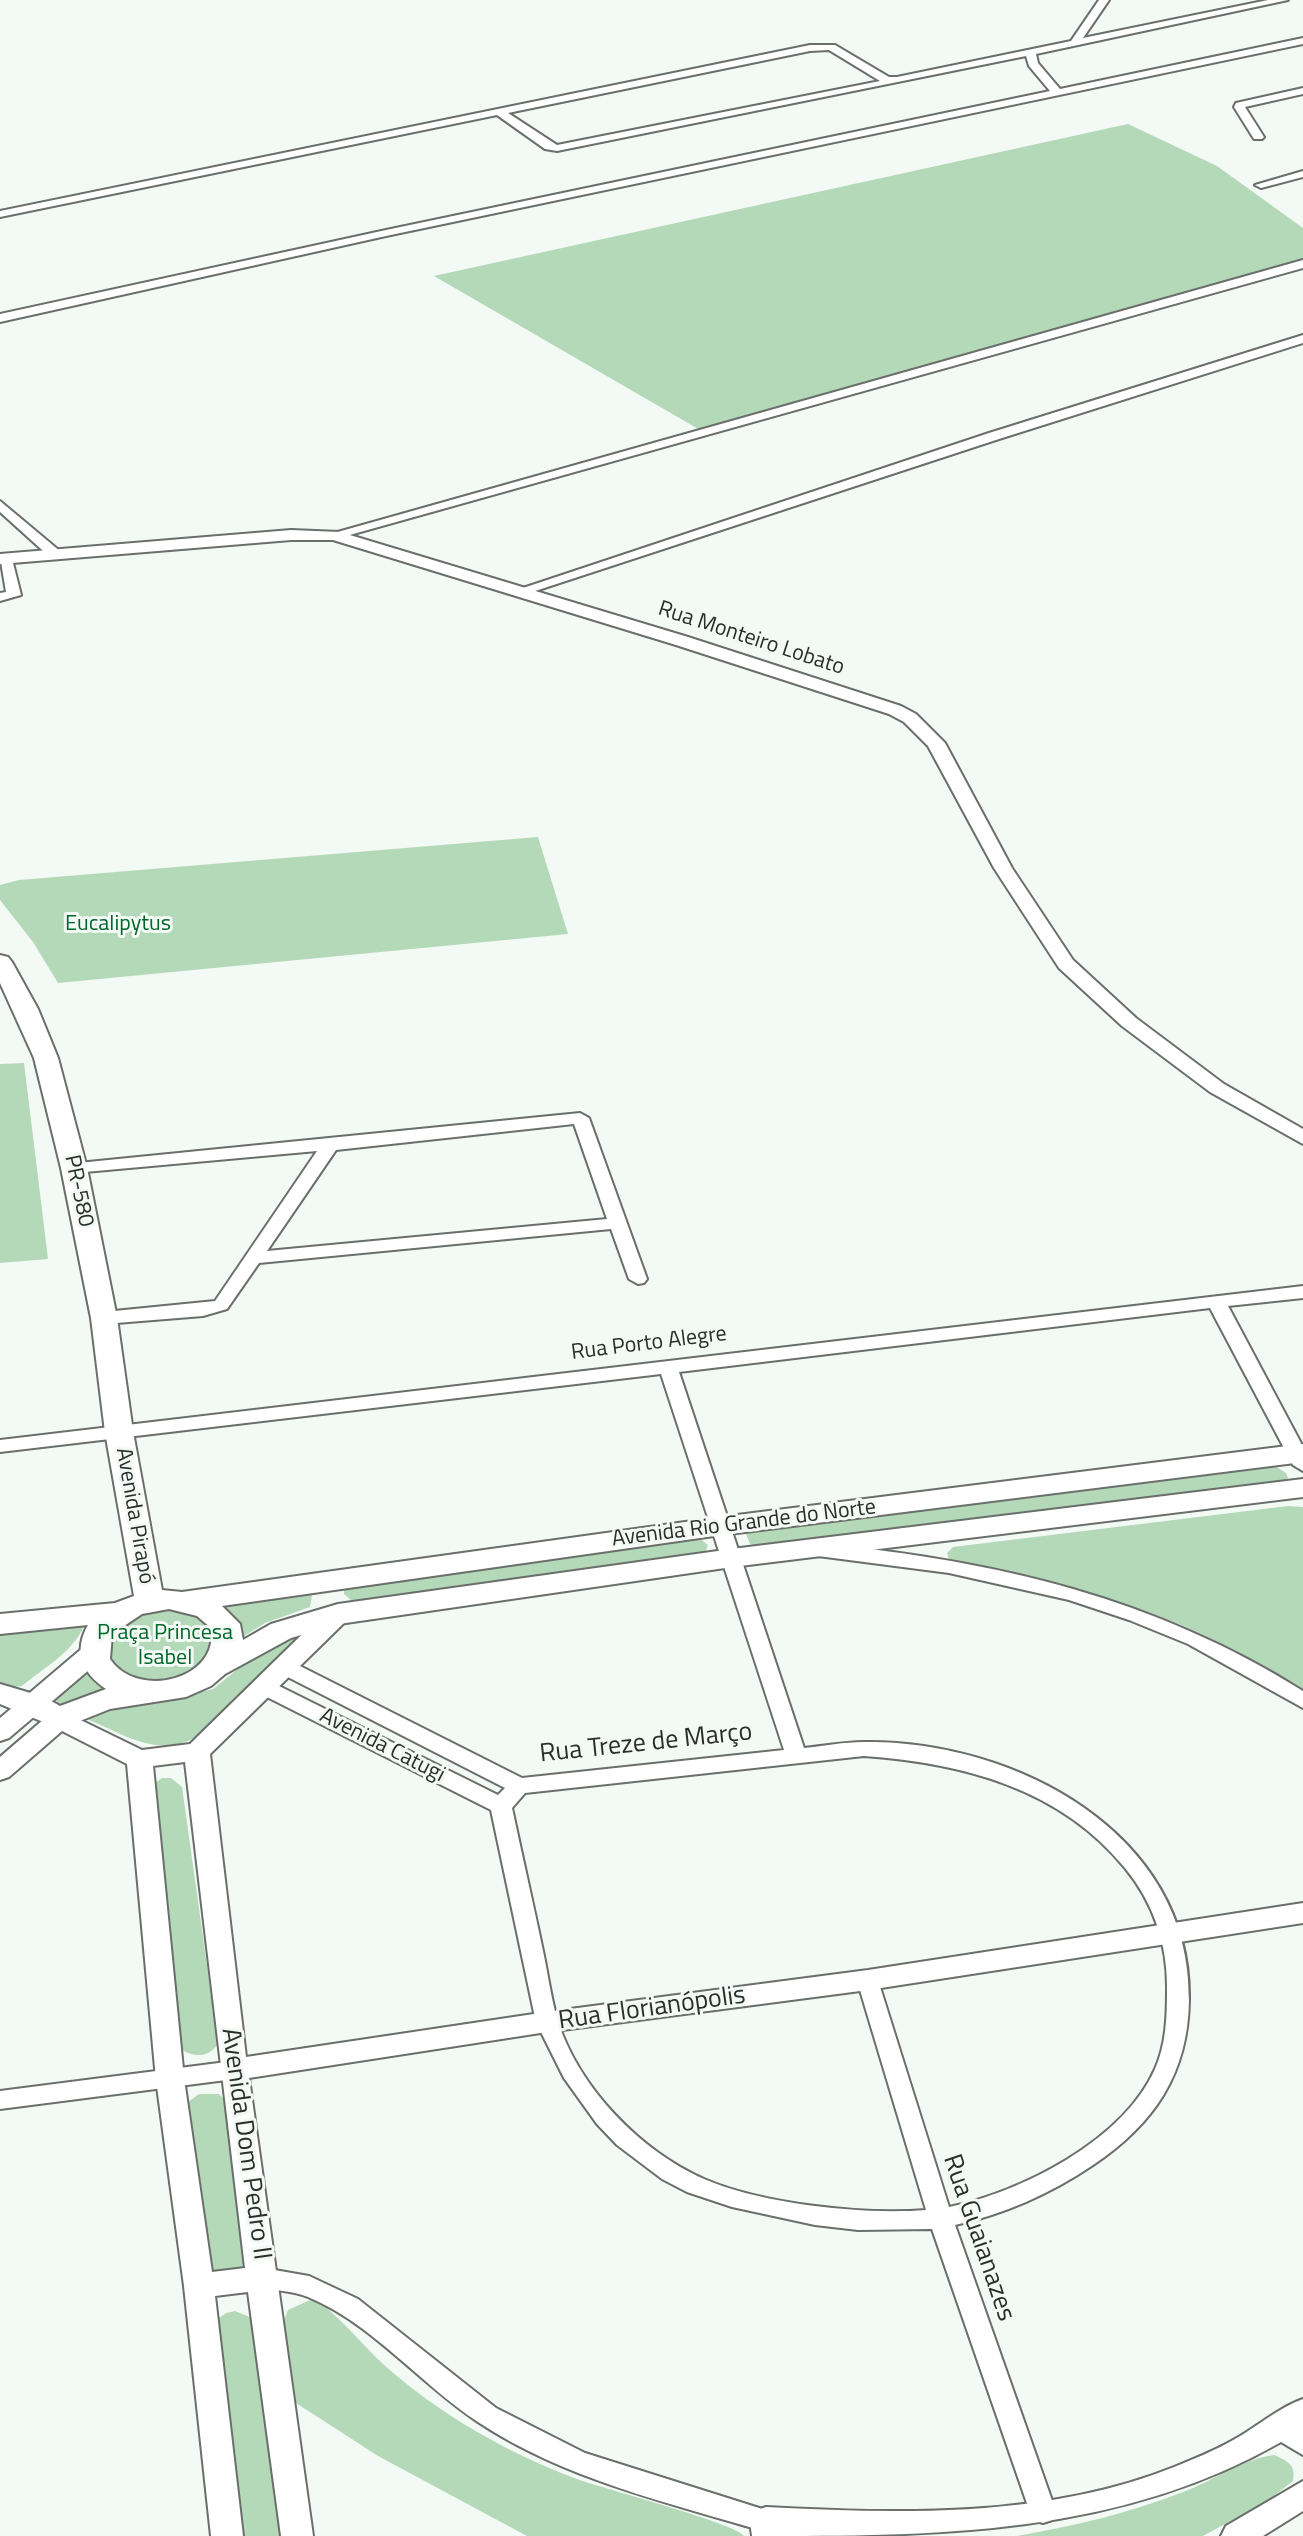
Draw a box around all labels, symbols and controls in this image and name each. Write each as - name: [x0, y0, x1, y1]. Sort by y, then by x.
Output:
- street label: Rua Monteiro Lobato: [655, 596, 847, 682]
- park label: Eucalipytus: [65, 912, 171, 938]
- street label: PR-580: [58, 1153, 98, 1229]
- street label: Rua Porto Alegre: [570, 1321, 728, 1367]
- street label: Avenida Pirapó: [109, 1446, 159, 1586]
- street label: Avenida Rio Grande do Norte: [611, 1495, 877, 1553]
- park label: Praça Princesa Isabel: [97, 1621, 233, 1672]
- street label: Avenida Catugi: [315, 1703, 449, 1789]
- street label: Rua Treze de Março: [538, 1717, 754, 1771]
- street label: Rua Florianópolis: [556, 1980, 748, 2038]
- street label: Avenida Dom Pedro II: [213, 2026, 277, 2262]
- street label: Rua Guaianazes: [935, 2151, 1021, 2325]

